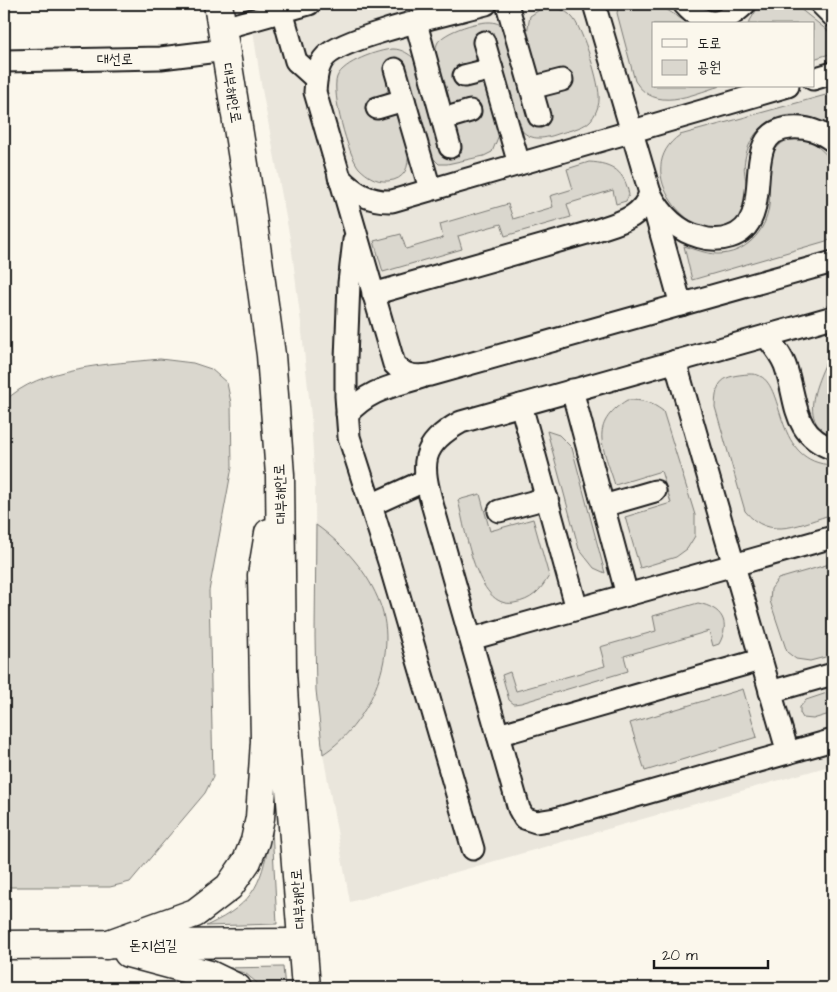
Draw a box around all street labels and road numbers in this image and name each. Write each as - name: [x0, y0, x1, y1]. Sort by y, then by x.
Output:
- street label: 대선로: [97, 49, 133, 70]
- street label: 대부해안로: [216, 62, 247, 125]
- street label: 대부해안로: [269, 463, 292, 525]
- street label: 대부해안로: [286, 868, 311, 930]
- street label: 돈지섬길: [129, 935, 177, 956]

